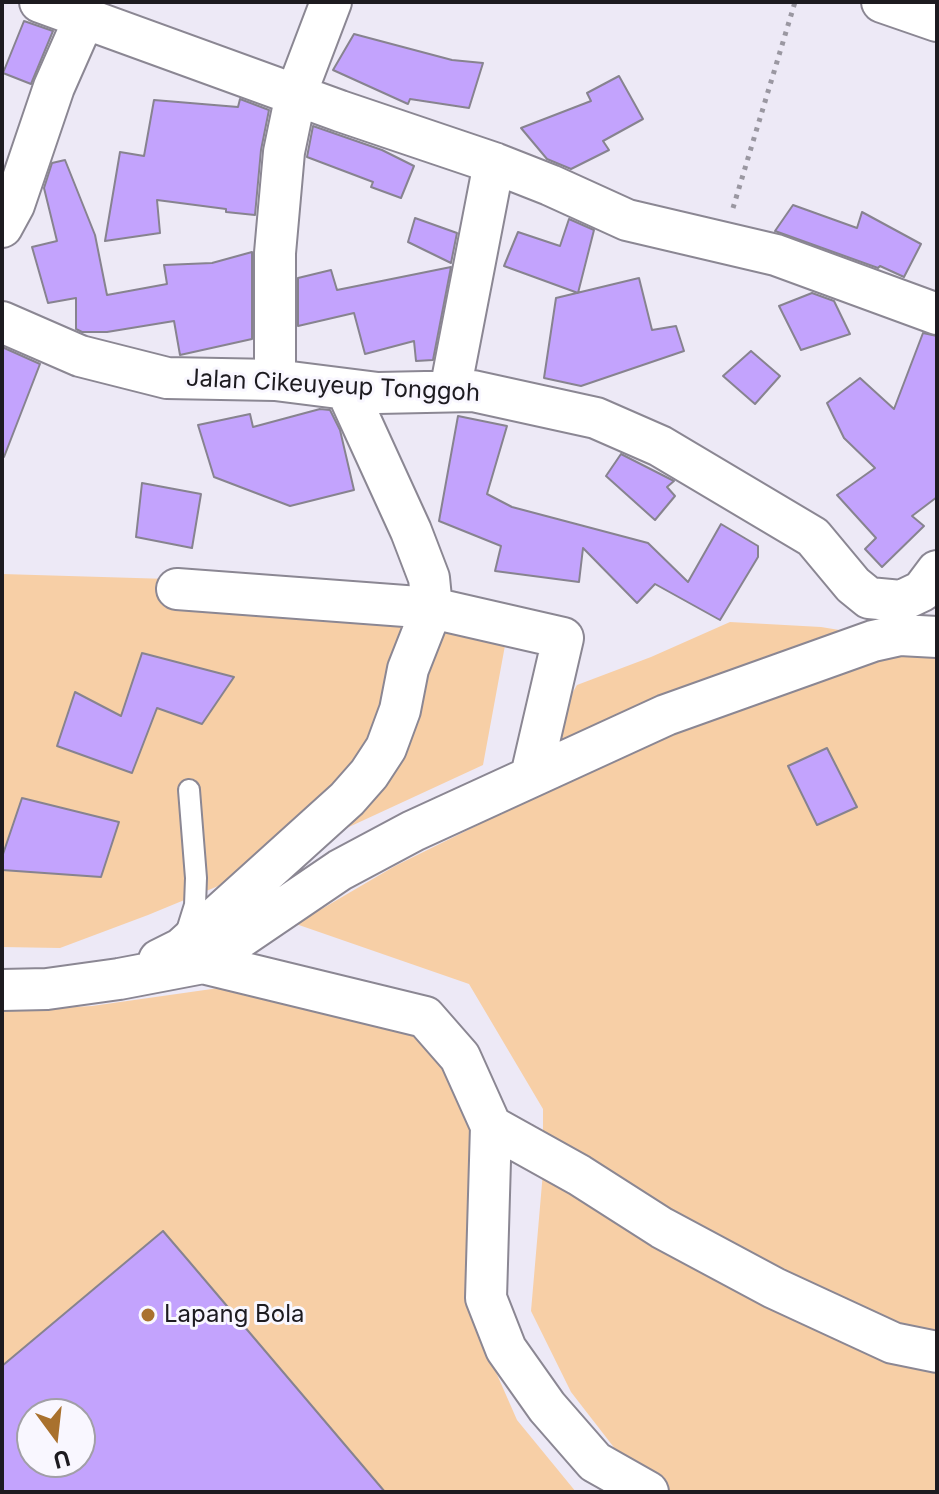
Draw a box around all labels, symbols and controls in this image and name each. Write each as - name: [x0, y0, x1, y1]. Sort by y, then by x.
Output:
- street label: Jalan Cikeuyeup Tonggoh: [185, 364, 481, 408]
- place label: Lapang Bola: [164, 1301, 304, 1329]
- marker: Lapang Bola: [139, 1306, 157, 1324]
- north arrow: [16, 1398, 96, 1478]
- text: U: [51, 1445, 73, 1474]

